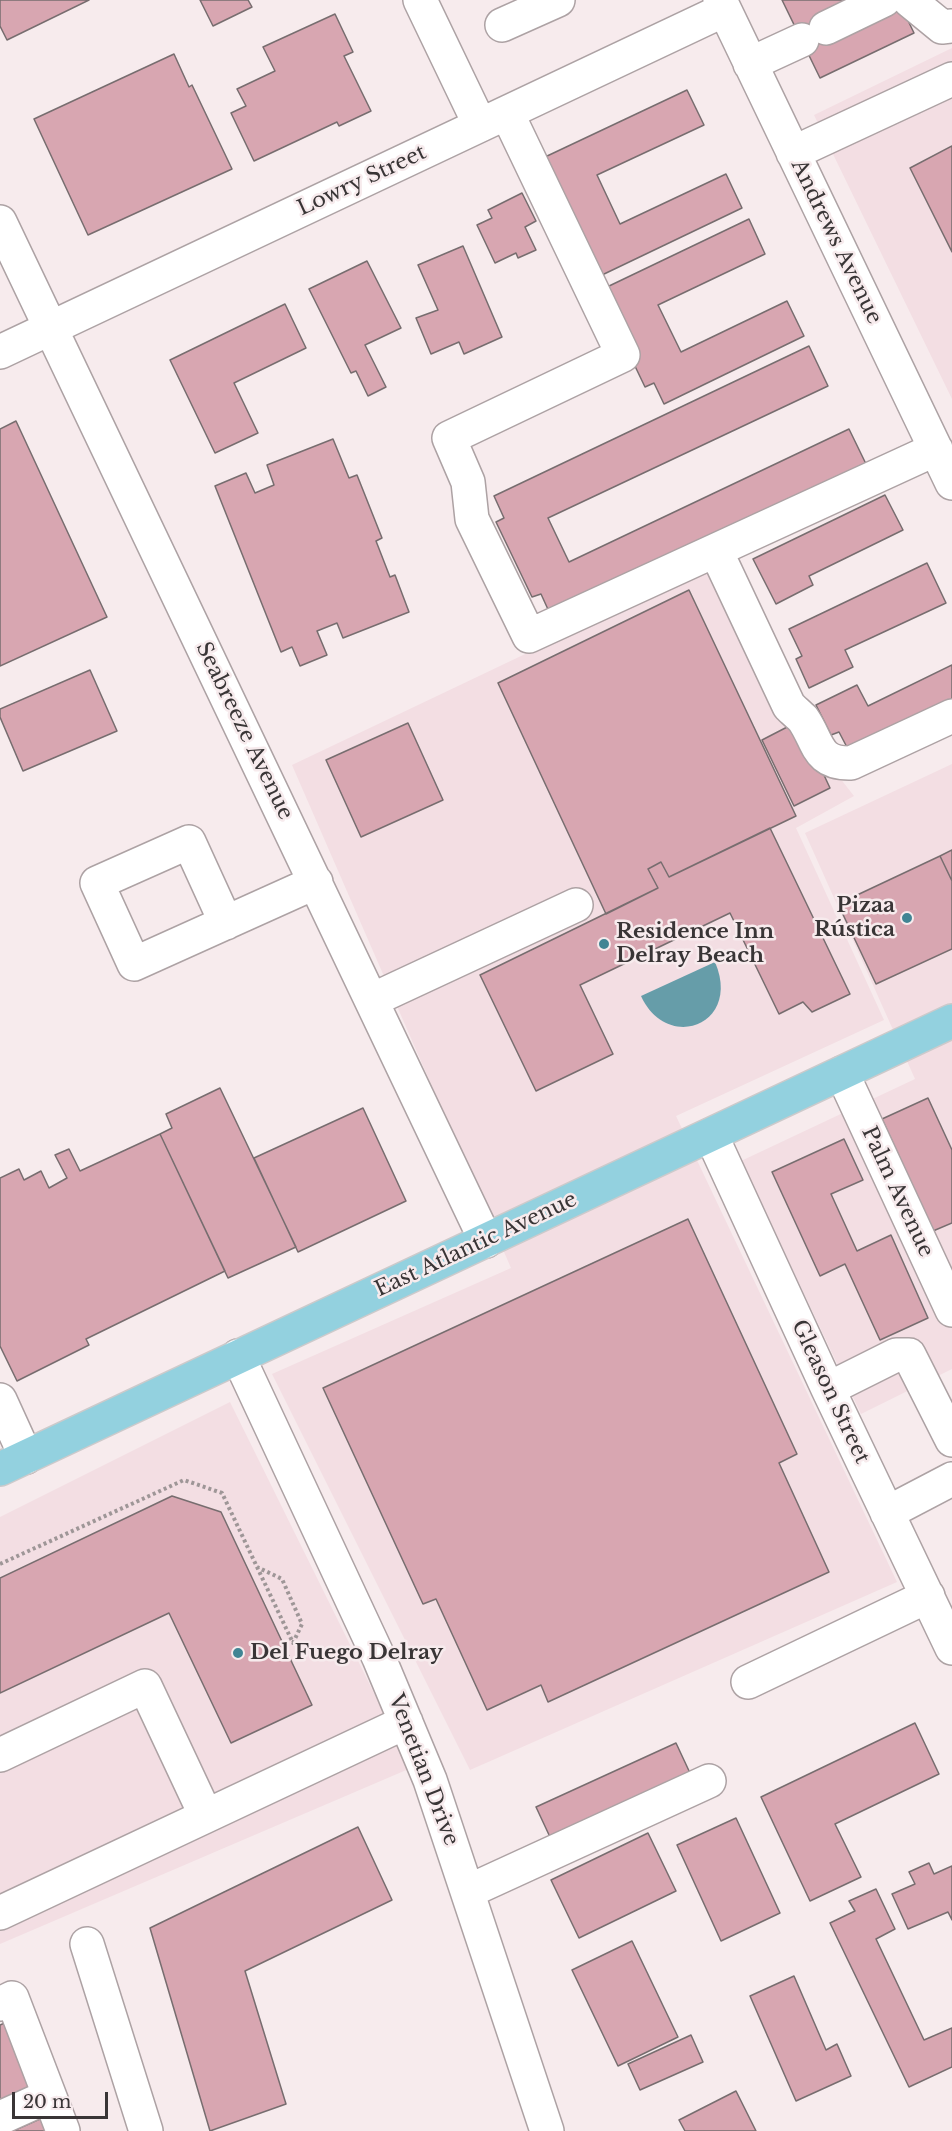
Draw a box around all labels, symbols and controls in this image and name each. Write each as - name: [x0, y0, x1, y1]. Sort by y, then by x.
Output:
- street label: Lowry Street: [294, 140, 430, 222]
- street label: Andrews Avenue: [785, 156, 887, 328]
- street label: Seabreeze Avenue: [190, 638, 298, 824]
- place label: Pizaa Rústica: [814, 893, 895, 943]
- marker: Pizaa Rústica: [900, 911, 914, 925]
- place label: Residence Inn Delray Beach: [616, 919, 774, 969]
- marker: Residence Inn Delray Beach: [597, 937, 611, 951]
- street label: Palm Avenue: [856, 1123, 938, 1261]
- street label: East Atlantic Avenue: [371, 1187, 581, 1303]
- street label: Gleason Street: [786, 1316, 874, 1468]
- place label: Del Fuego Delray: [250, 1640, 443, 1666]
- marker: Del Fuego Delray: [231, 1646, 245, 1660]
- street label: Venetian Drive: [382, 1691, 464, 1849]
- scale bar: [15, 2080, 111, 2118]
- text: 20 m: [23, 2091, 71, 2113]

